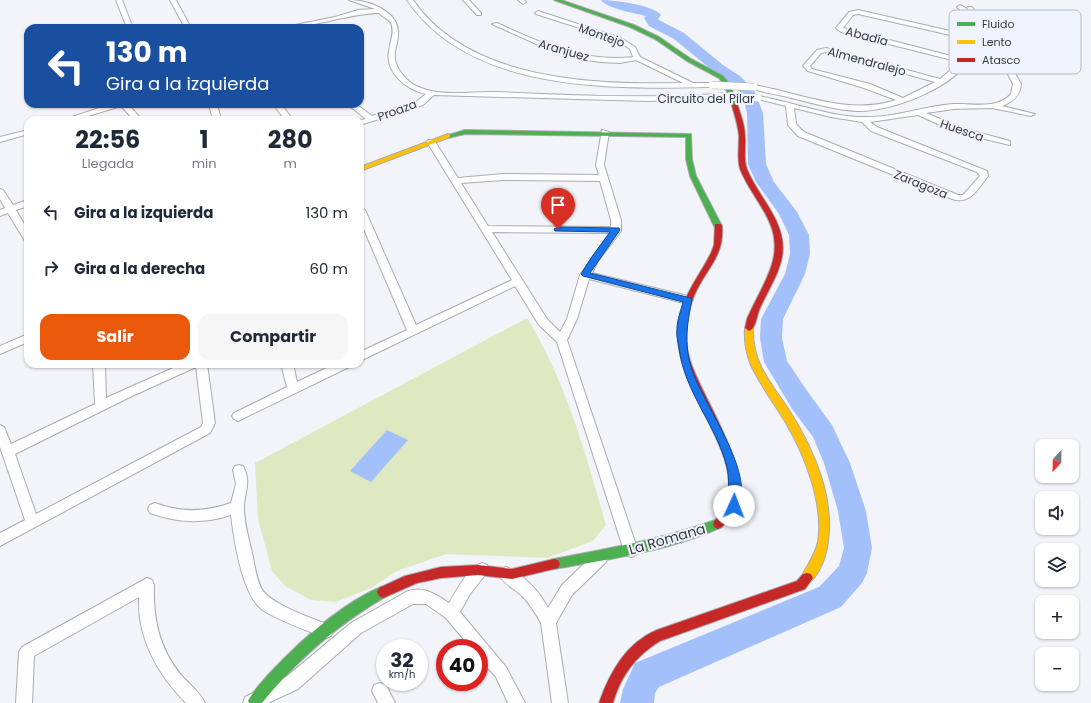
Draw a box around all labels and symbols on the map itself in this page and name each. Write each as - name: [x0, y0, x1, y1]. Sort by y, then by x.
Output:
- legend: [949, 10, 1081, 74]
- text: Fluido: [982, 16, 1014, 32]
- street label: Montejo: [576, 19, 628, 51]
- street label: Abadía: [844, 22, 890, 50]
- text: Lento: [982, 34, 1012, 50]
- street label: Aranjuez: [537, 35, 591, 65]
- street label: Almendralejo: [826, 42, 908, 80]
- text: Atasco: [982, 52, 1020, 68]
- street label: Circuito del Pilar: [657, 90, 755, 107]
- street label: Proaza: [375, 95, 419, 125]
- street label: Huesca: [938, 115, 986, 145]
- street label: Zaragoza: [892, 166, 950, 202]
- pin: [541, 188, 575, 229]
- north arrow: [1035, 439, 1079, 483]
- position arrow: [713, 485, 755, 527]
- street label: La Romana: [626, 518, 708, 560]
- speed limit sign: 40: [436, 639, 488, 691]

